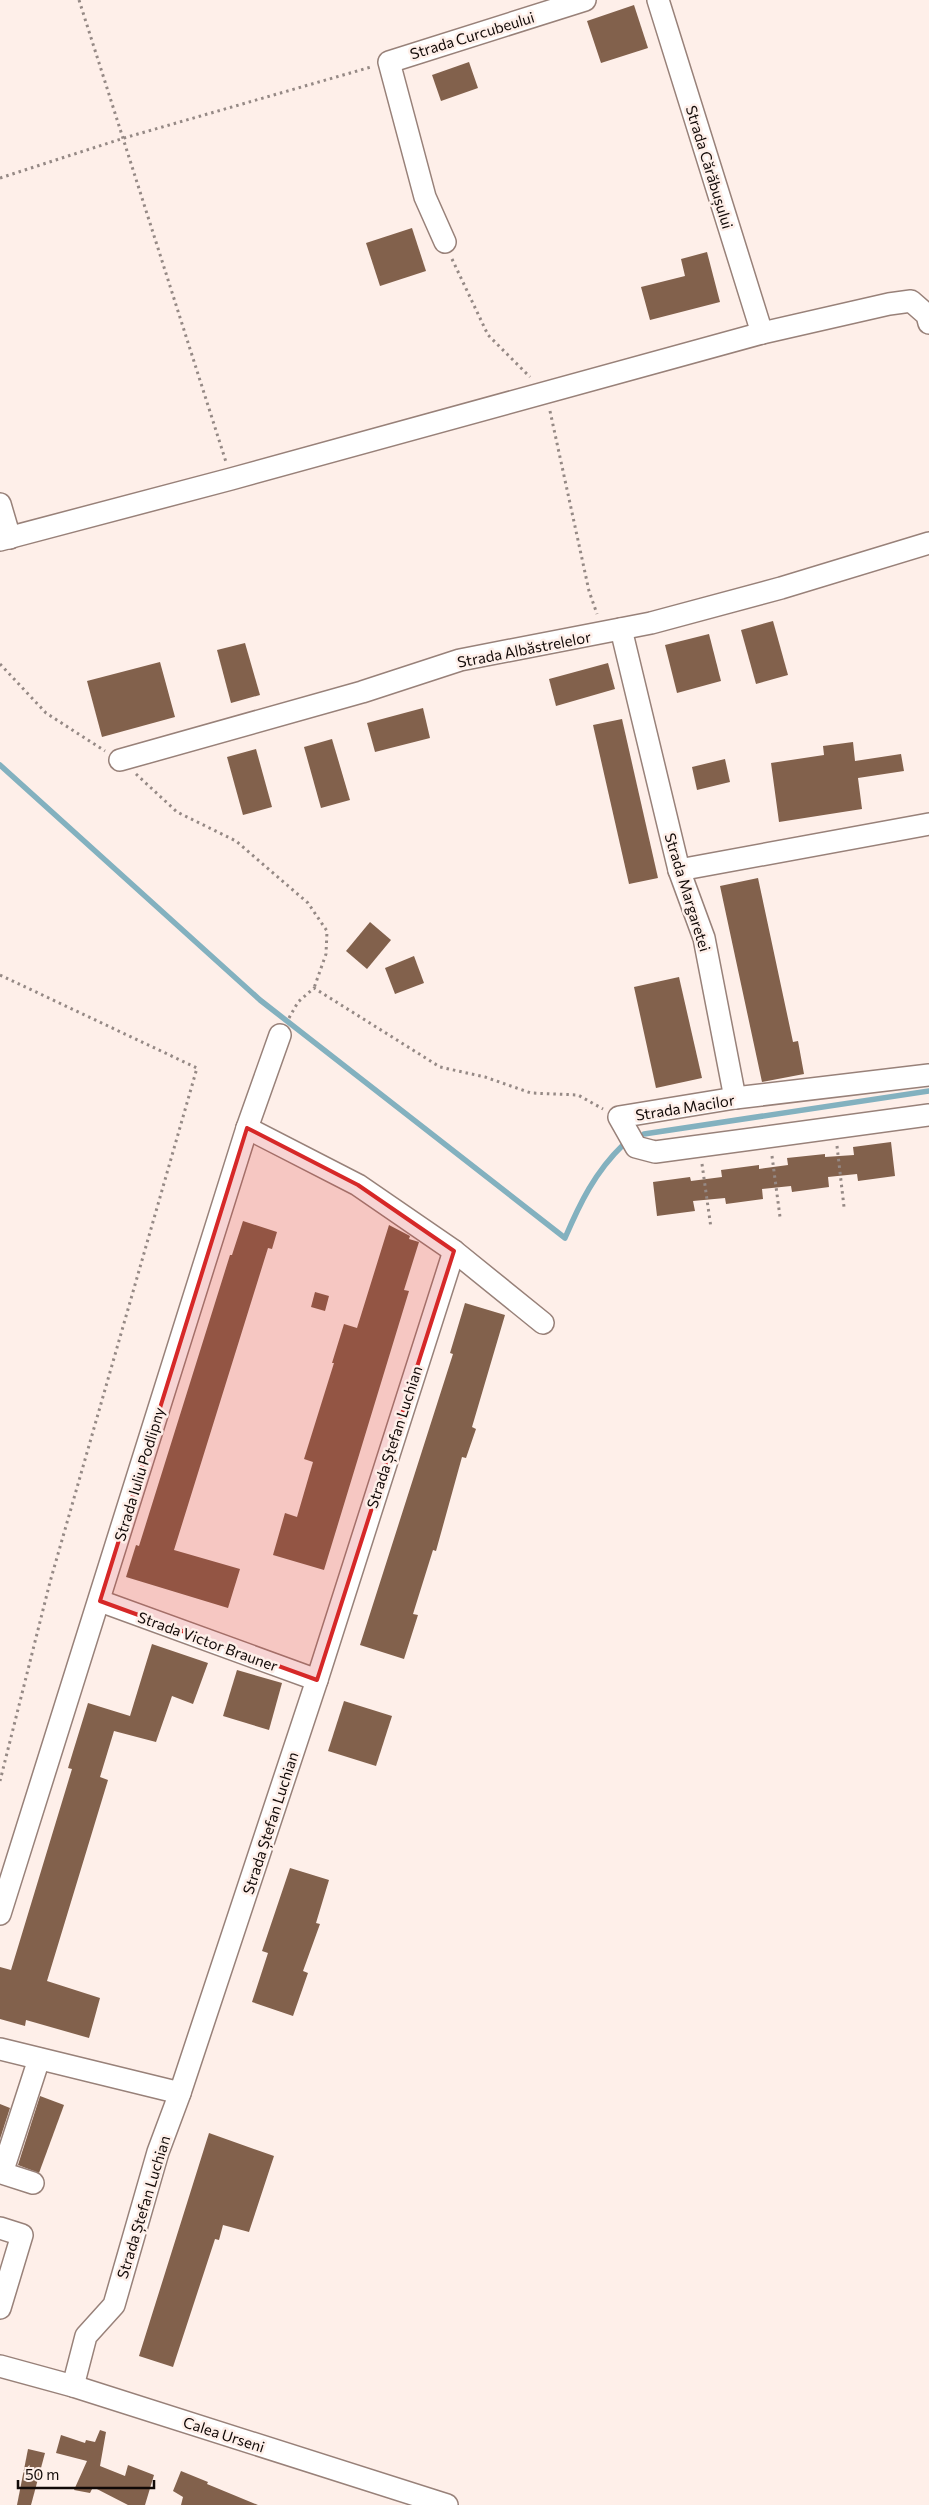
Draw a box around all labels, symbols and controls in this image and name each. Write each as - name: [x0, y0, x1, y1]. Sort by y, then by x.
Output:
- street label: Strada Curcubeului: [408, 7, 536, 63]
- street label: Strada Cărăbușului: [681, 103, 737, 231]
- street label: Strada Albăstrelelor: [456, 627, 592, 671]
- street label: Strada Margaretei: [661, 830, 715, 954]
- street label: Strada Macilor: [634, 1090, 736, 1124]
- street label: Strada Ștefan Luchian: [362, 1363, 427, 1511]
- street label: Strada Iuliu Podlipny: [110, 1405, 168, 1543]
- street label: Strada Victor Brauner: [136, 1607, 280, 1675]
- street label: Strada Ștefan Luchian: [238, 1749, 303, 1897]
- street label: Strada Ștefan Luchian: [113, 2133, 175, 2281]
- street label: Calea Urseni: [181, 2412, 267, 2456]
- scale bar: [18, 2458, 154, 2490]
- text: 50 m: [25, 2465, 59, 2483]

